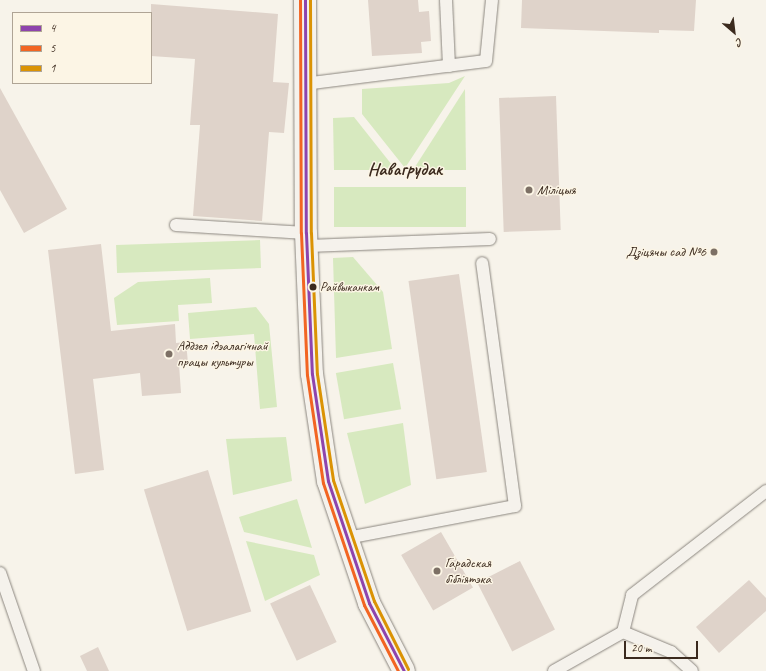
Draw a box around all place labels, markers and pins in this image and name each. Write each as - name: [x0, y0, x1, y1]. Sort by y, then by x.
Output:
- place label: Міліцыя: [537, 182, 576, 198]
- marker: Міліцыя: [524, 185, 534, 195]
- place label: Дзіцячы сад №6: [626, 244, 706, 260]
- marker: Дзіцячы сад №6: [709, 247, 719, 257]
- place label: Райвыканкам: [320, 279, 379, 295]
- marker: Райвыканкам: [308, 282, 318, 292]
- place label: Аддзел ідэалагічнай працы культуры: [177, 338, 268, 370]
- marker: Аддзел ідэалагічнай працы культуры: [164, 349, 174, 359]
- place label: Гарадская бібліятэка: [445, 555, 491, 588]
- marker: Гарадская бібліятэка: [432, 566, 442, 576]

